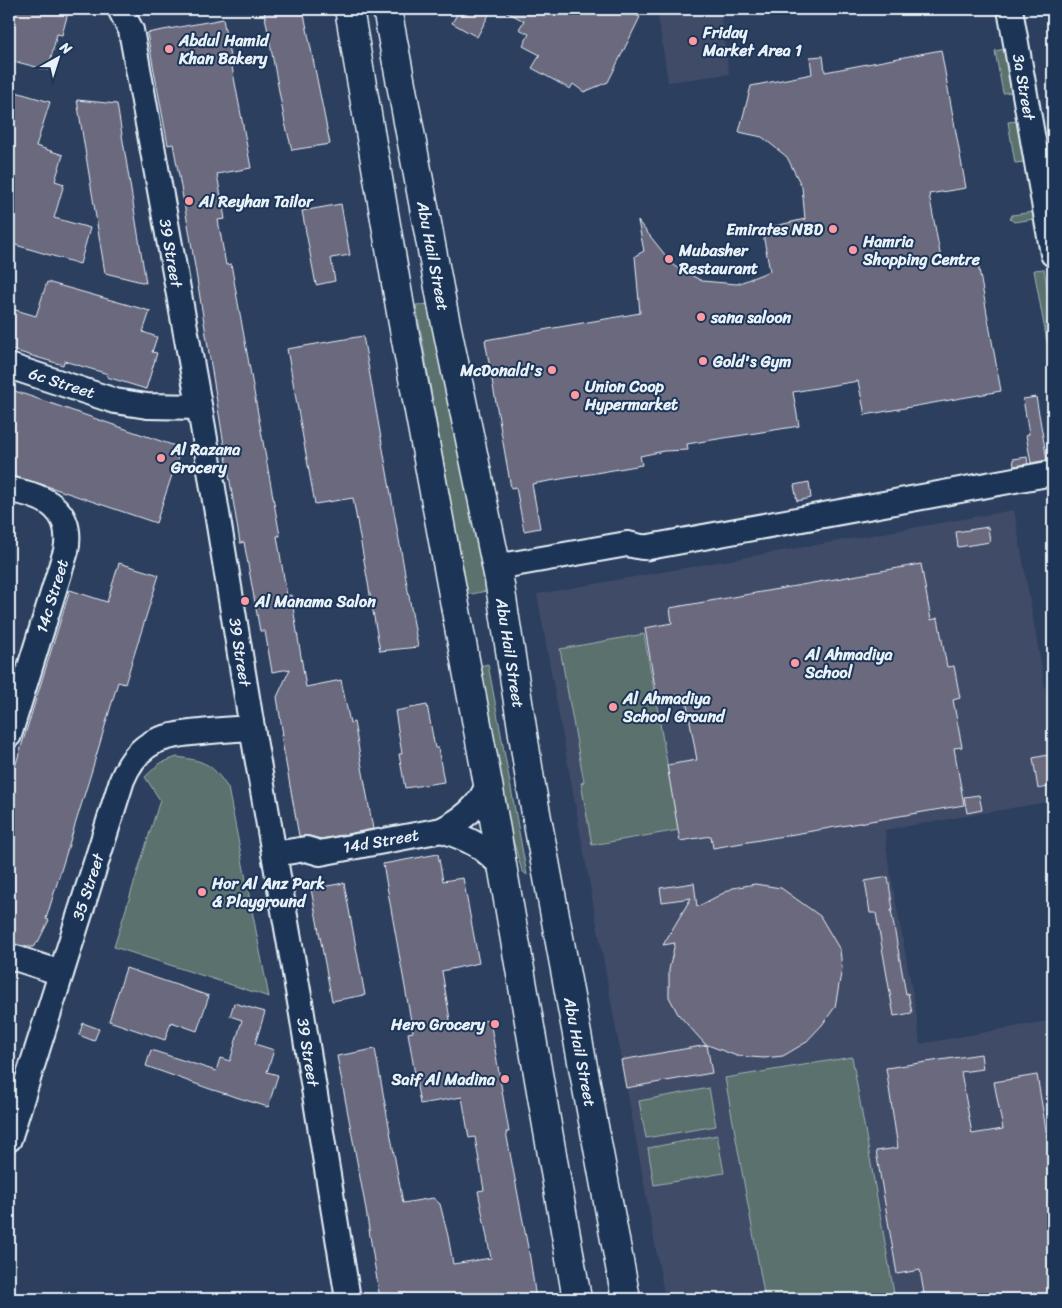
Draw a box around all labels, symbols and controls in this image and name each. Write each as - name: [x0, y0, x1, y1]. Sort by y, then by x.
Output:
- place label: Friday Market Area 1: [702, 18, 802, 65]
- place label: Abdul Hamid Khan Bakery: [178, 26, 270, 73]
- north arrow: [32, 32, 82, 82]
- text: N: [53, 35, 78, 61]
- marker: Friday Market Area 1: [687, 35, 699, 47]
- marker: Abdul Hamid Khan Bakery: [163, 43, 175, 55]
- street label: 3a Street: [1004, 52, 1044, 123]
- place label: Al Reyhan Tailor: [198, 187, 314, 216]
- marker: Al Reyhan Tailor: [183, 195, 195, 207]
- street label: Abu Hail Street: [408, 198, 458, 313]
- place label: Emirates NBD: [726, 215, 823, 244]
- street label: 39 Street: [151, 216, 191, 290]
- marker: Emirates NBD: [827, 223, 839, 235]
- place label: Hamria Shopping Centre: [862, 227, 981, 274]
- place label: Mubasher Restaurant: [678, 236, 758, 283]
- marker: Hamria Shopping Centre: [847, 244, 859, 256]
- marker: Mubasher Restaurant: [663, 253, 675, 265]
- place label: sana saloon: [710, 303, 792, 332]
- marker: sana saloon: [695, 311, 707, 323]
- place label: Gold's Gym: [712, 347, 791, 376]
- marker: Gold's Gym: [697, 355, 709, 367]
- place label: McDonald's: [459, 356, 543, 385]
- street label: 6c Street: [25, 359, 99, 407]
- marker: McDonald's: [546, 364, 558, 376]
- place label: Union Coop Hypermarket: [584, 372, 678, 419]
- marker: Union Coop Hypermarket: [569, 389, 581, 401]
- place label: Al Razana Grocery: [170, 435, 241, 482]
- marker: Al Razana Grocery: [155, 452, 167, 464]
- street label: 14c Street: [27, 555, 77, 637]
- place label: Al Manama Salon: [254, 587, 376, 616]
- marker: Al Manama Salon: [239, 595, 251, 607]
- street label: Abu Hail Street: [487, 595, 533, 710]
- street label: 39 Street: [220, 616, 260, 689]
- place label: Al Ahmadiya School: [804, 640, 893, 687]
- marker: Al Ahmadiya School: [789, 657, 801, 669]
- place label: Al Ahmadiya School Ground: [622, 684, 726, 731]
- marker: Al Ahmadiya School Ground: [607, 701, 619, 713]
- street label: 14d Street: [341, 820, 421, 862]
- street label: 35 Street: [64, 849, 113, 924]
- place label: Hor Al Anz Park & Playground: [211, 869, 326, 916]
- marker: Hor Al Anz Park & Playground: [196, 886, 208, 898]
- street label: Abu Hail Street: [555, 994, 605, 1109]
- place label: Hero Grocery: [390, 1010, 486, 1039]
- street label: 39 Street: [288, 1016, 328, 1089]
- marker: Hero Grocery: [489, 1018, 501, 1030]
- place label: Saif Al Madina: [390, 1065, 496, 1094]
- marker: Saif Al Madina: [499, 1073, 511, 1085]

